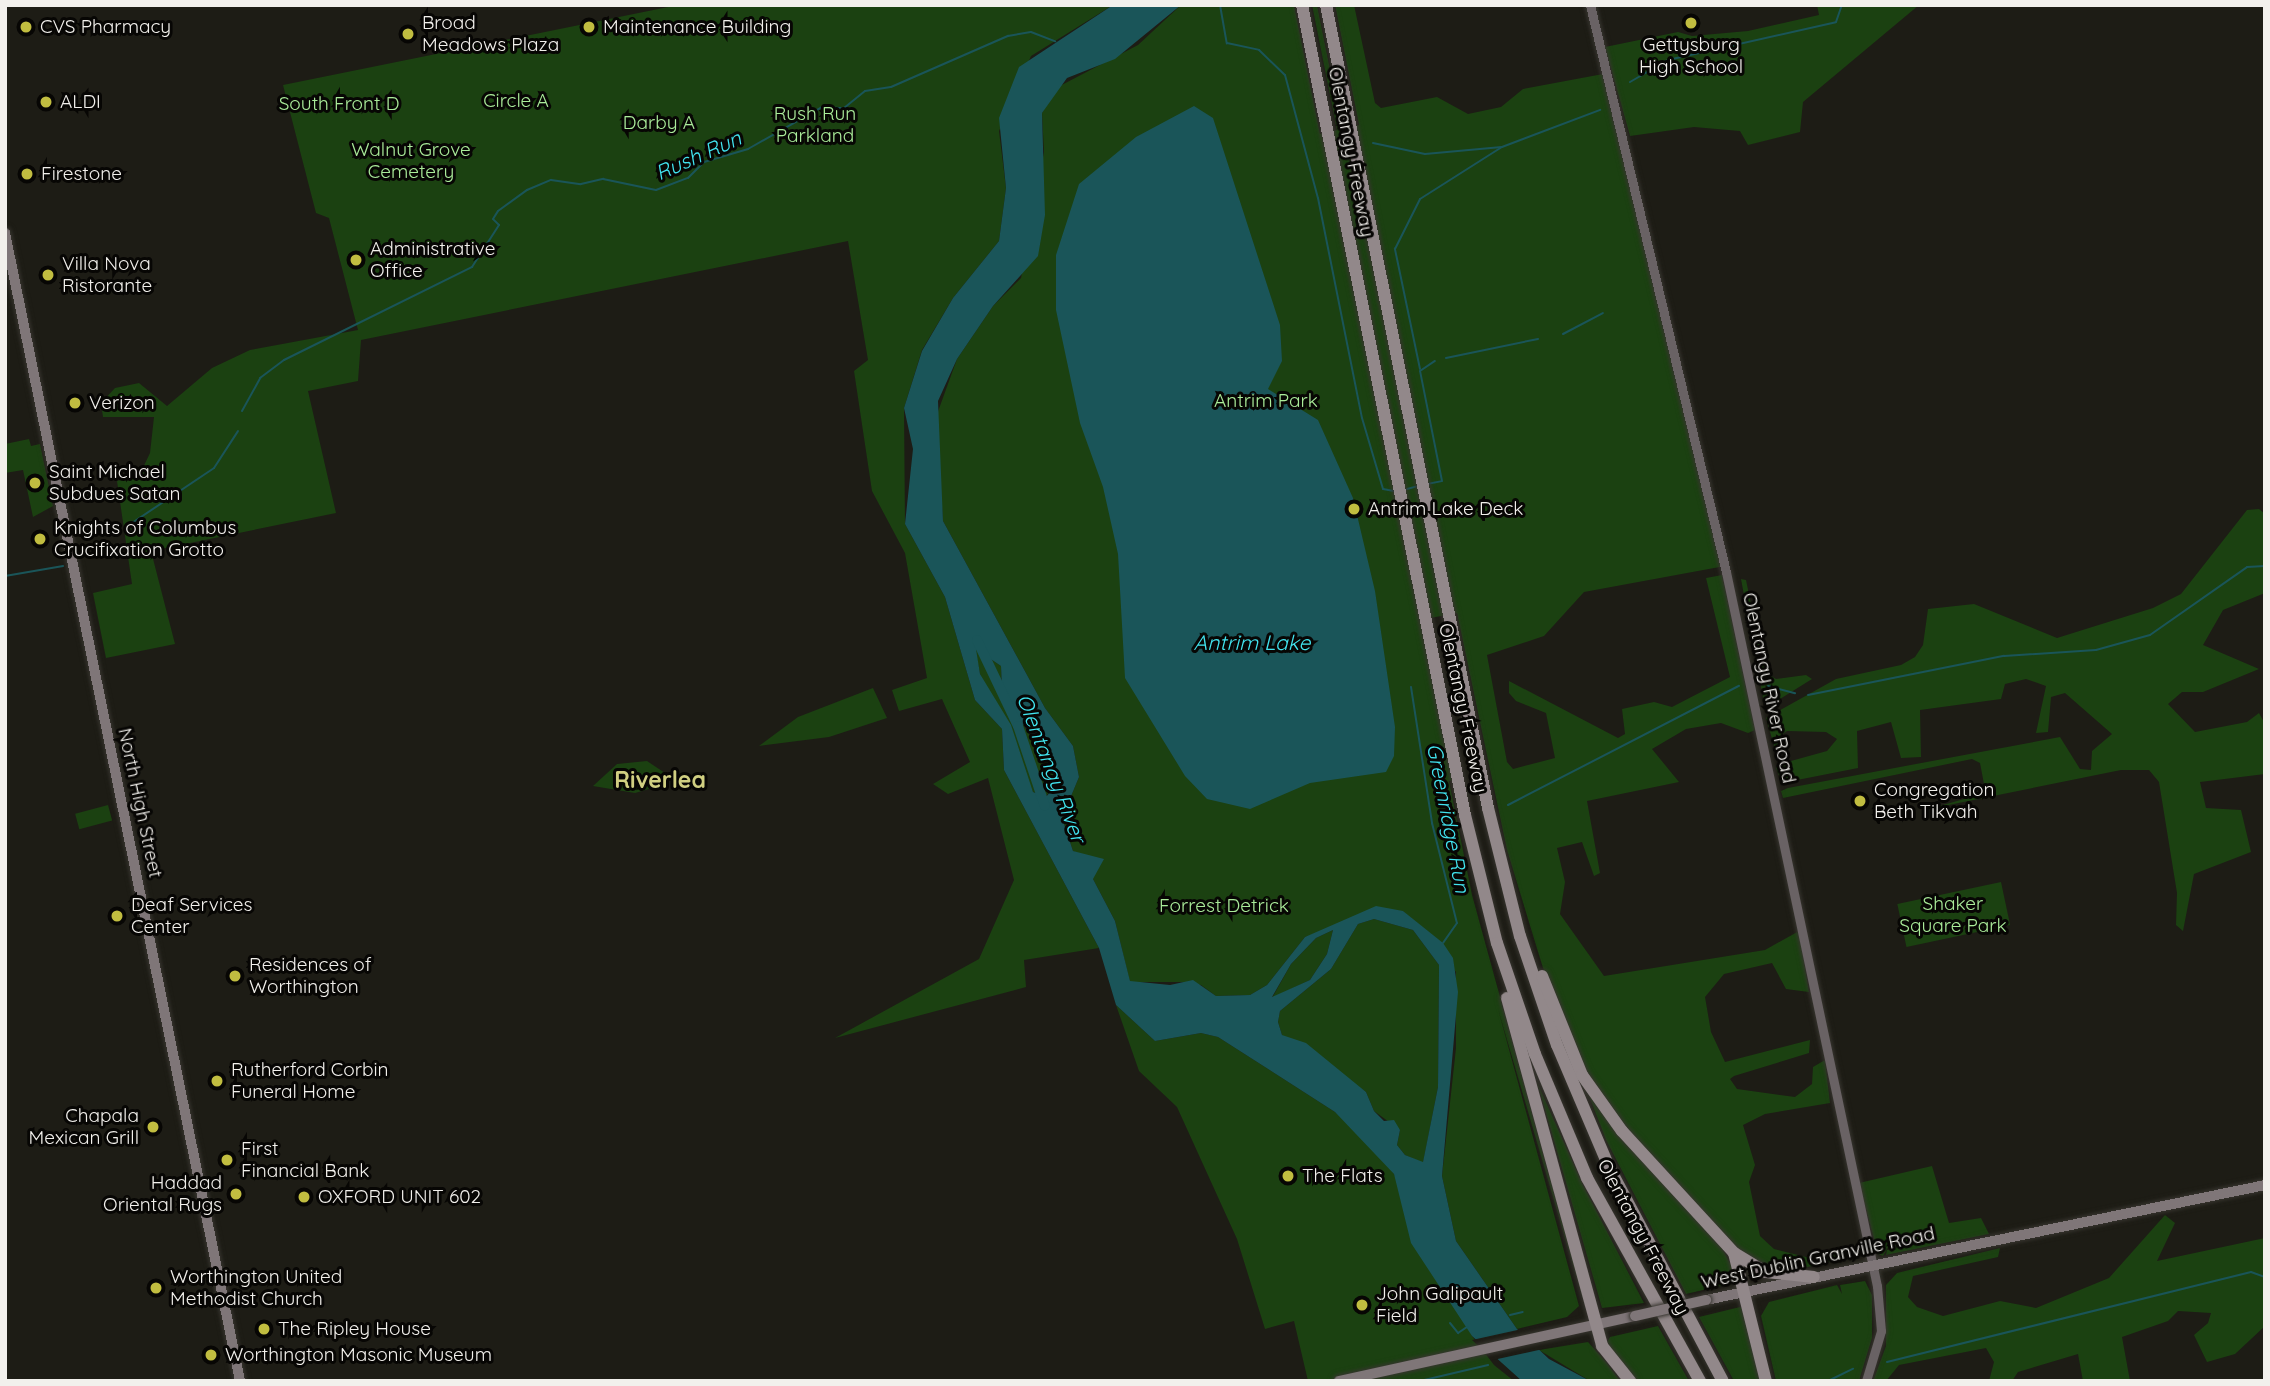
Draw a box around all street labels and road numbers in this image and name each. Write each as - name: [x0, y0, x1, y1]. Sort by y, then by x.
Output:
- street label: Olentangy Freeway: [1323, 65, 1379, 239]
- street label: Olentangy River Road: [1738, 591, 1800, 785]
- street label: Olentangy Freeway: [1434, 621, 1492, 795]
- street label: North High Street: [113, 726, 167, 880]
- street label: Olentangy Freeway: [1592, 1155, 1694, 1319]
- street label: West Dublin Granville Road: [1699, 1222, 1937, 1294]

